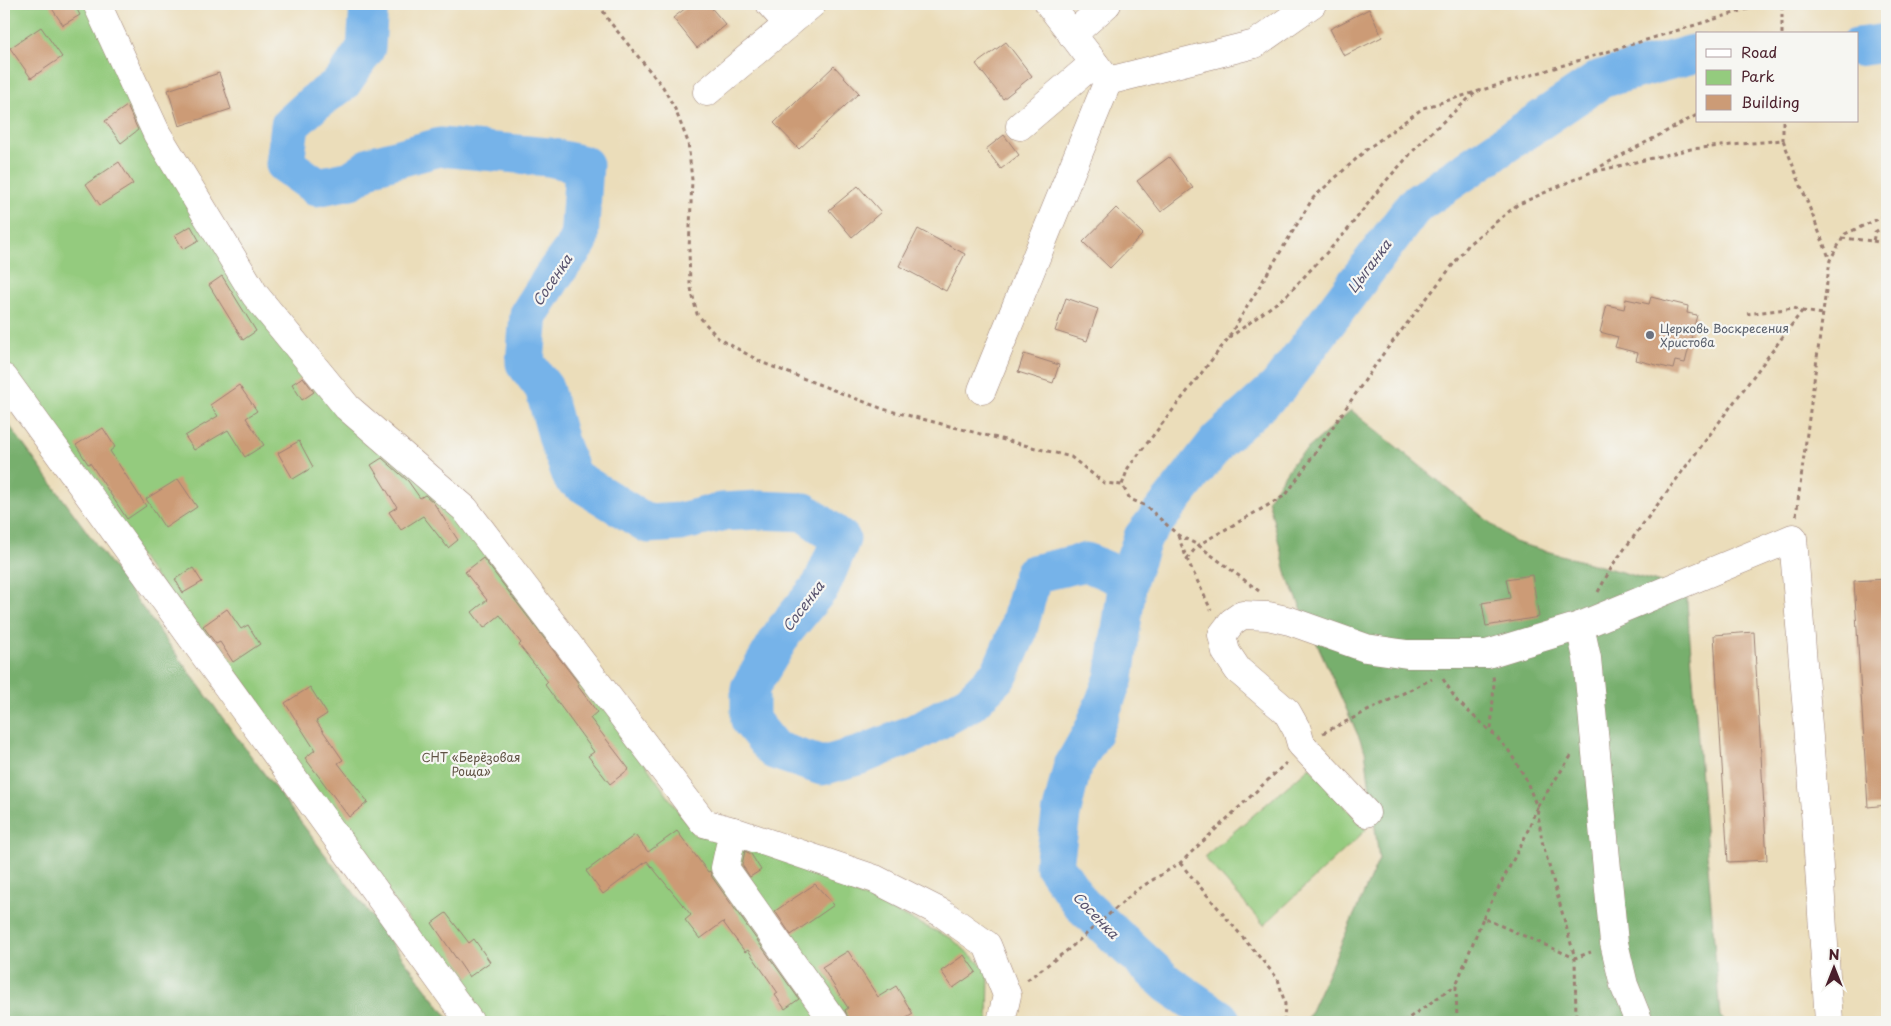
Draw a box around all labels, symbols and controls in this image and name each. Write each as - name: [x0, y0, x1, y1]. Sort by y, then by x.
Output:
- legend: [1696, 32, 1858, 122]
- text: Road: [1741, 40, 1777, 63]
- text: Park: [1741, 64, 1775, 87]
- text: Building: [1741, 90, 1800, 113]
- water label: Цыганка: [1342, 234, 1397, 297]
- water label: Сосенка: [527, 249, 578, 310]
- place label: Церковь Воскресения Христова: [1660, 319, 1789, 351]
- marker: Церковь Воскресения Христова: [1644, 329, 1656, 341]
- water label: Сосенка: [777, 575, 830, 636]
- park label: СНТ «Берёзовая Роща»: [422, 748, 520, 780]
- water label: Сосенка: [1068, 887, 1125, 944]
- north arrow: [1808, 944, 1858, 994]
- text: N: [1828, 944, 1840, 965]

